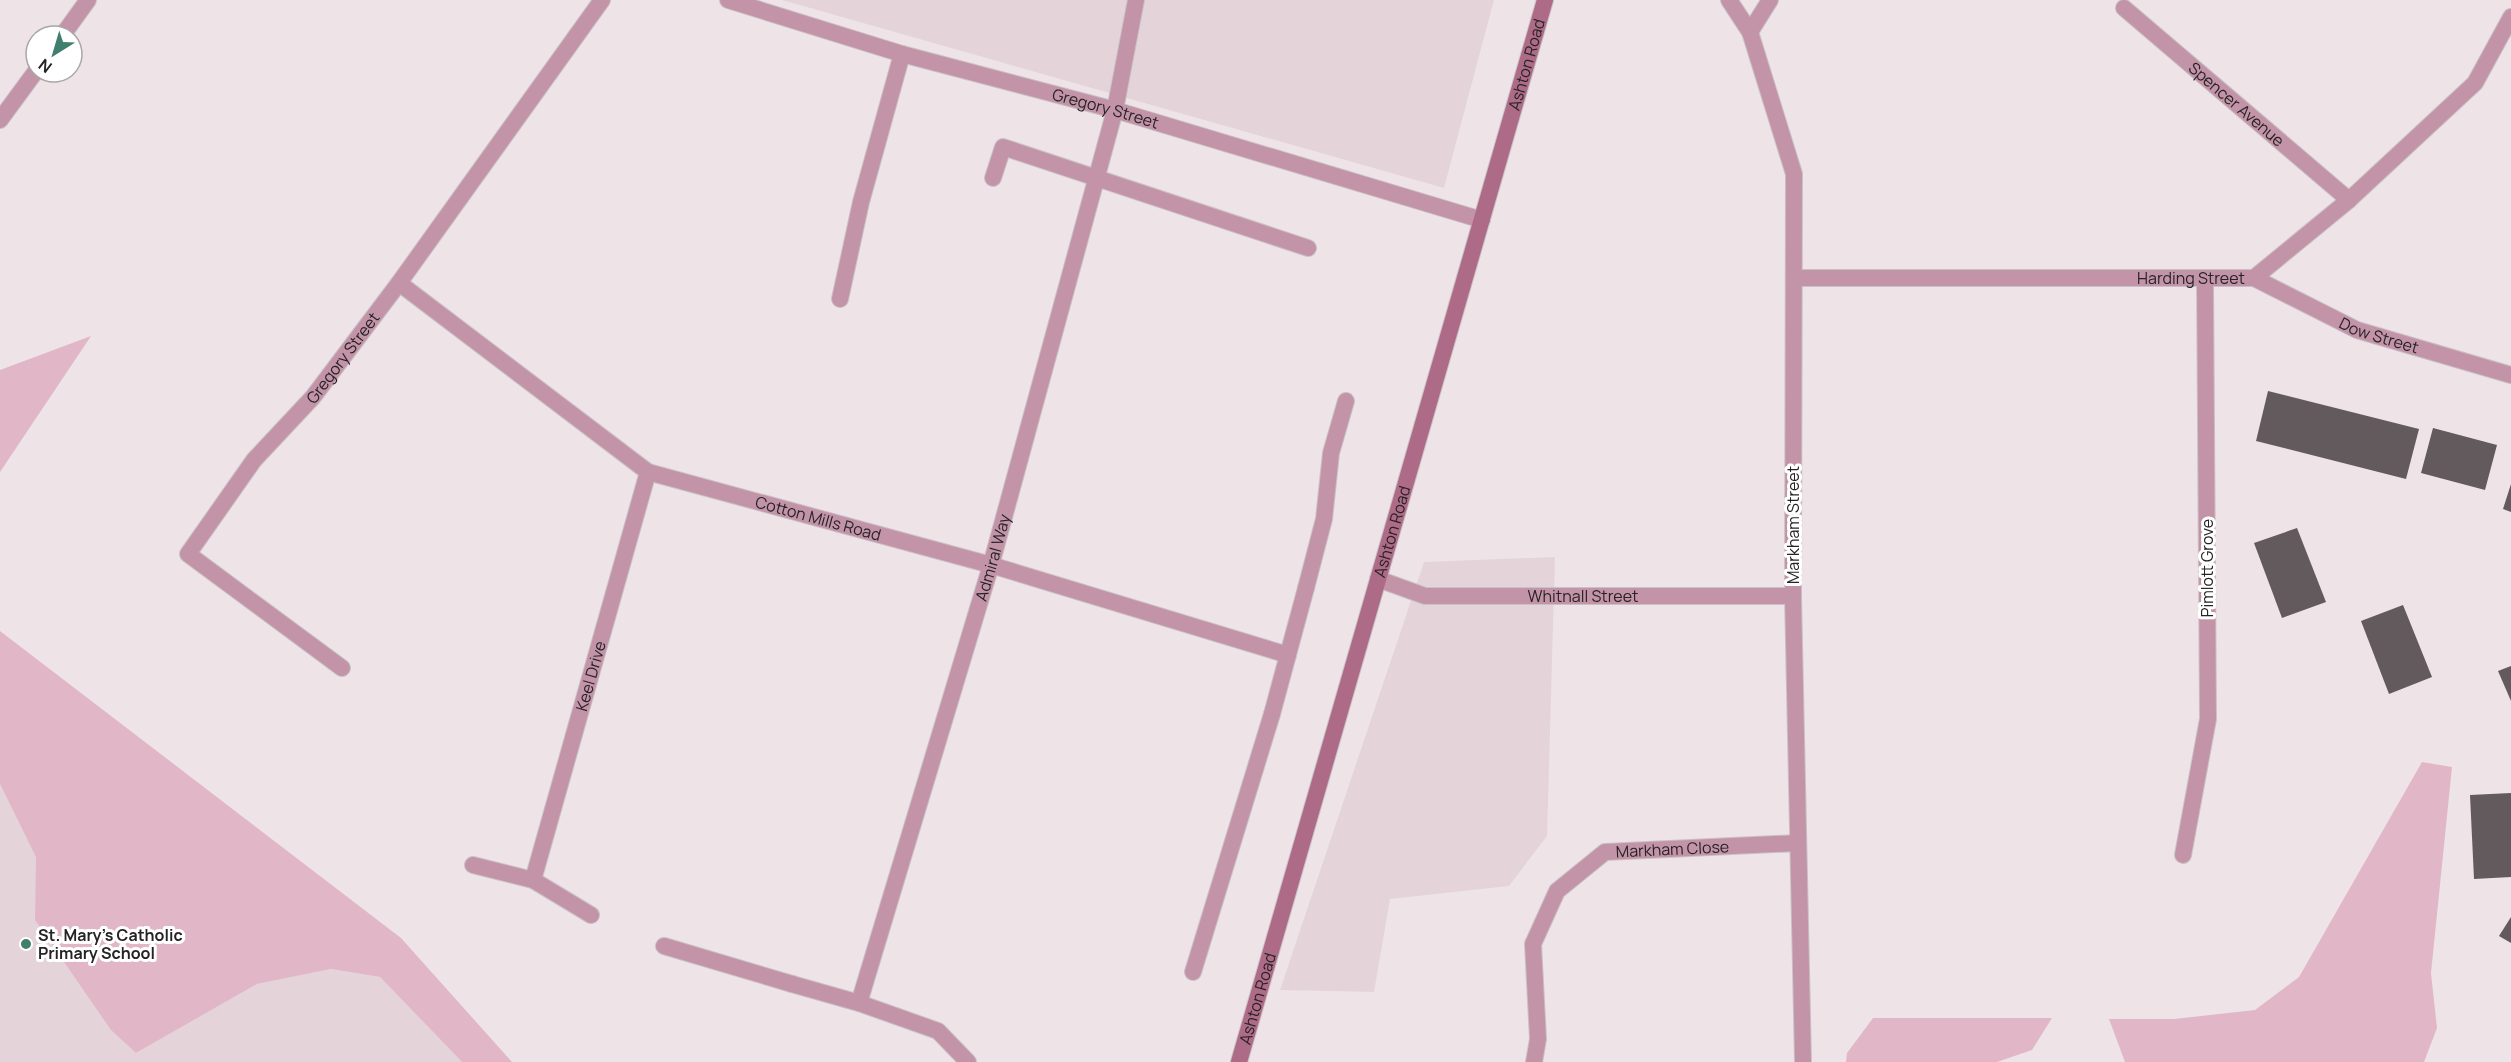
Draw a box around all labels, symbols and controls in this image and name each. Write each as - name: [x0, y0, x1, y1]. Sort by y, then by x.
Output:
- street label: Ashton Road: [1503, 16, 1550, 113]
- north arrow: [24, 24, 84, 84]
- text: N: [34, 54, 56, 78]
- street label: Spencer Avenue: [2184, 57, 2289, 151]
- street label: Gregory Street: [1050, 83, 1162, 134]
- street label: Harding Street: [2137, 267, 2245, 289]
- street label: Gregory Street: [301, 307, 384, 408]
- street label: Dow Street: [2335, 312, 2421, 358]
- street label: Markham Street: [1782, 466, 1804, 584]
- street label: Ashton Road: [1368, 483, 1415, 580]
- street label: Cotton Mills Road: [753, 491, 883, 546]
- street label: Admiral Way: [970, 511, 1015, 604]
- street label: Pimlott Grove: [2196, 519, 2218, 617]
- street label: Whitnall Street: [1528, 585, 1638, 607]
- street label: Keel Drive: [570, 638, 611, 714]
- street label: Markham Close: [1615, 835, 1730, 862]
- place label: St. Mary's Catholic Primary School: [38, 924, 183, 964]
- marker: St. Mary's Catholic Primary School: [19, 937, 33, 951]
- street label: Ashton Road: [1234, 950, 1281, 1047]

